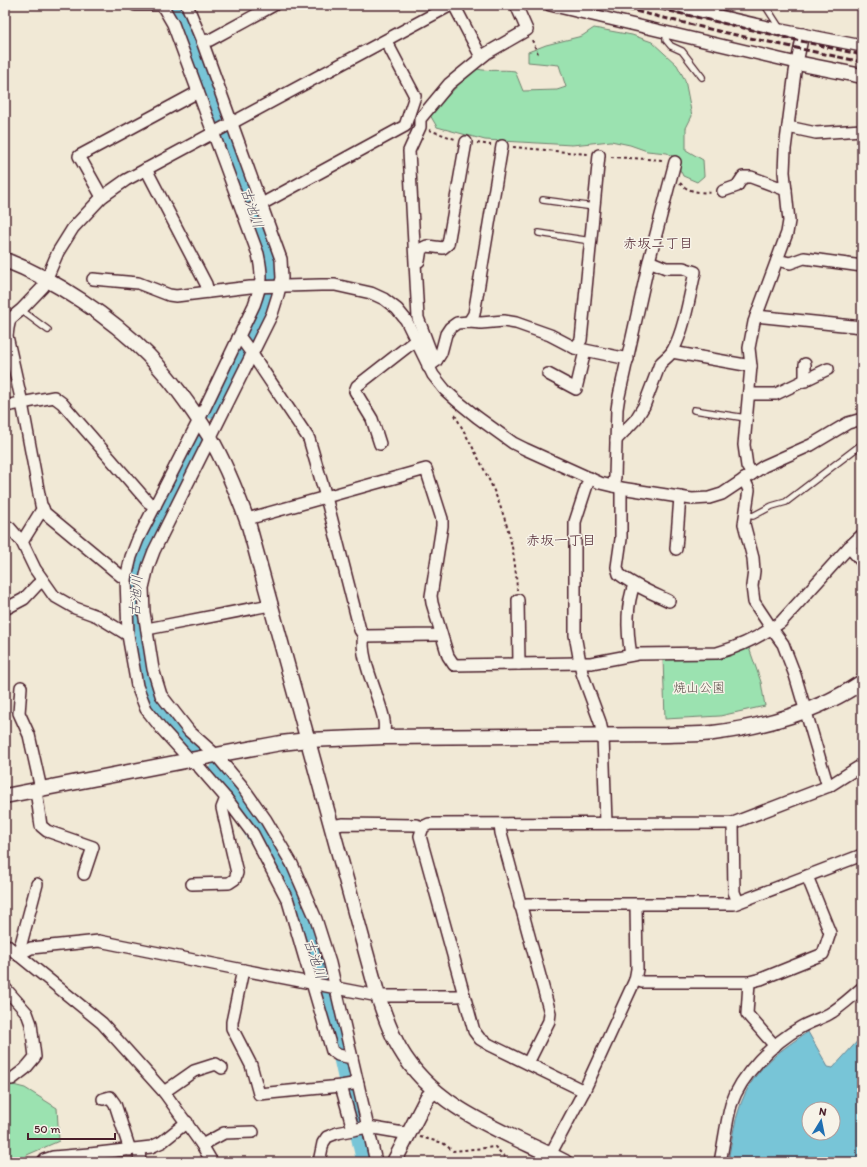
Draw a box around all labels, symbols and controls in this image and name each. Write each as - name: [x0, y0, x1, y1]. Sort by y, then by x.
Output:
- water label: 古池川: [237, 185, 267, 231]
- district label: 赤坂二丁目: [623, 235, 693, 252]
- district label: 赤坂一丁目: [526, 532, 596, 549]
- water label: 古池川: [126, 574, 146, 618]
- park label: 焼山公園: [673, 680, 725, 695]
- water label: 古池川: [300, 936, 330, 982]
- north arrow: [801, 1101, 841, 1141]
- text: N: [818, 1105, 827, 1119]
- scale bar: [28, 1115, 115, 1141]
- text: 50 m: [34, 1122, 60, 1136]

